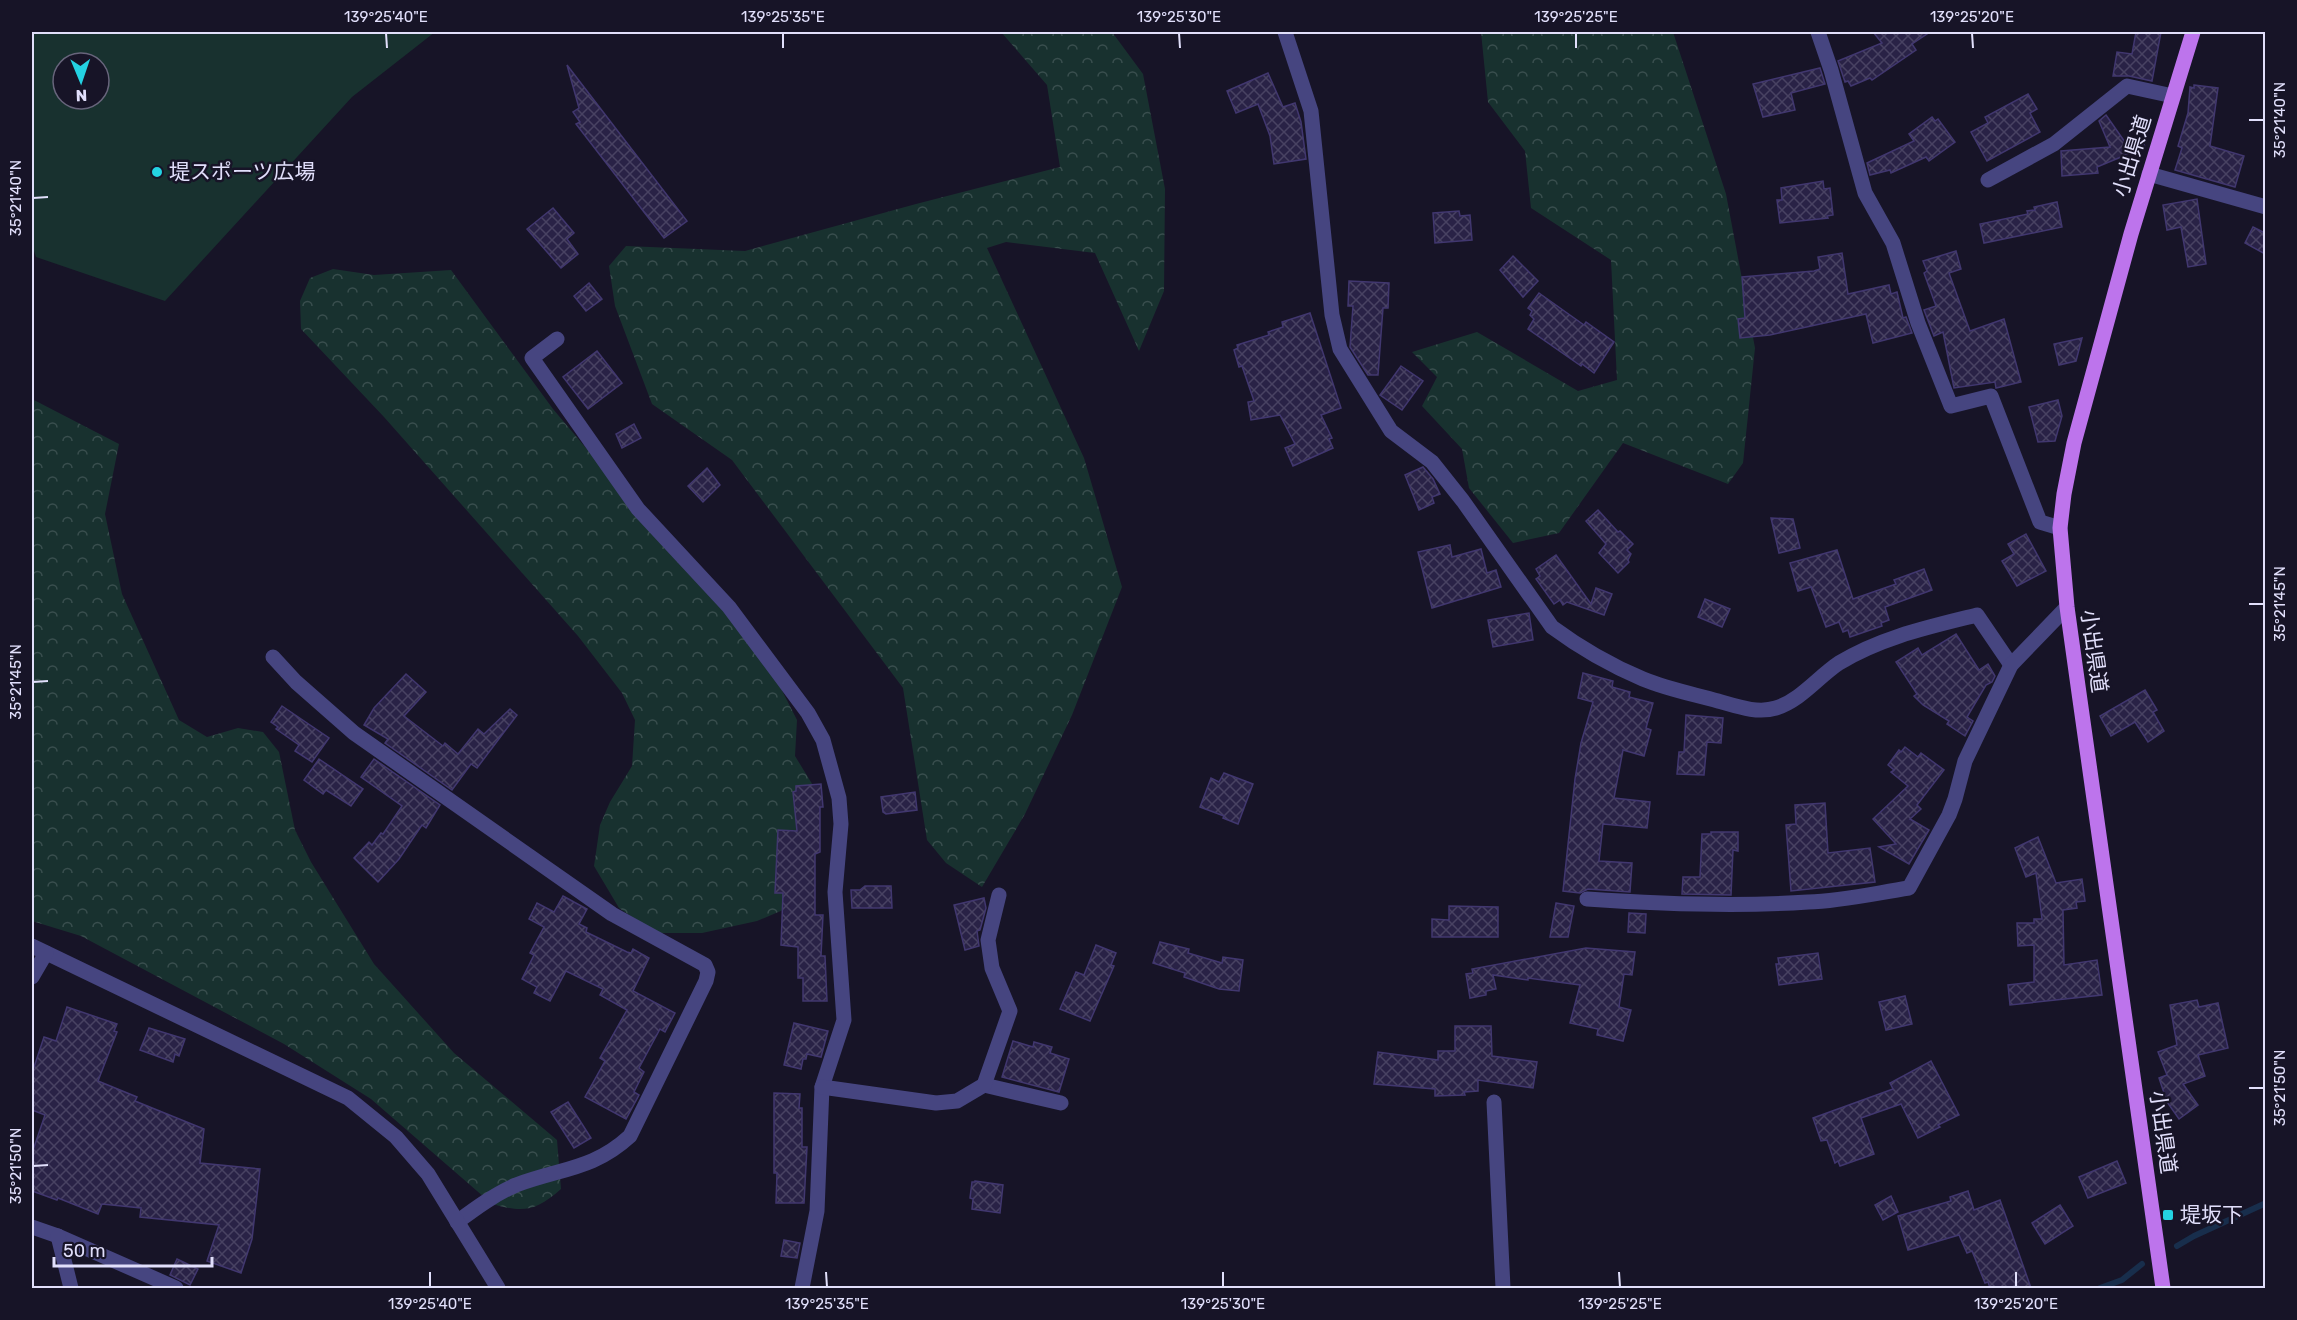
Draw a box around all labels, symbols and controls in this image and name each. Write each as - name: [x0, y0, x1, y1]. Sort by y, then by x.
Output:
- text: 139°25'40"E: [344, 8, 428, 26]
- text: 139°25'35"E: [741, 8, 825, 26]
- text: 139°25'30"E: [1137, 8, 1221, 26]
- text: 139°25'25"E: [1534, 8, 1618, 26]
- text: 139°25'20"E: [1930, 8, 2014, 26]
- north arrow: [51, 51, 111, 111]
- text: 35°21'40"N: [2271, 82, 2289, 158]
- text: N: [75, 86, 88, 105]
- street label: 小出県道: [2107, 112, 2156, 200]
- place label: 堤スポーツ広場: [169, 159, 316, 184]
- text: 35°21'40"N: [7, 160, 25, 236]
- marker: 堤スポーツ広場: [150, 165, 164, 179]
- text: 35°21'45"N: [2271, 566, 2289, 642]
- street label: 小出県道: [2076, 608, 2113, 694]
- text: 35°21'45"N: [7, 644, 25, 720]
- text: 35°21'50"N: [2271, 1050, 2289, 1126]
- street label: 小出県道: [2145, 1089, 2182, 1175]
- text: 35°21'50"N: [7, 1128, 25, 1204]
- place label: 堤坂下: [2180, 1202, 2243, 1227]
- marker: 堤坂下: [2161, 1208, 2175, 1222]
- scale bar: [54, 1230, 212, 1268]
- text: 50 m: [63, 1240, 106, 1262]
- text: 139°25'40"E: [388, 1295, 472, 1313]
- text: 139°25'35"E: [785, 1295, 869, 1313]
- text: 139°25'30"E: [1181, 1295, 1265, 1313]
- text: 139°25'25"E: [1578, 1295, 1662, 1313]
- text: 139°25'20"E: [1974, 1295, 2058, 1313]

